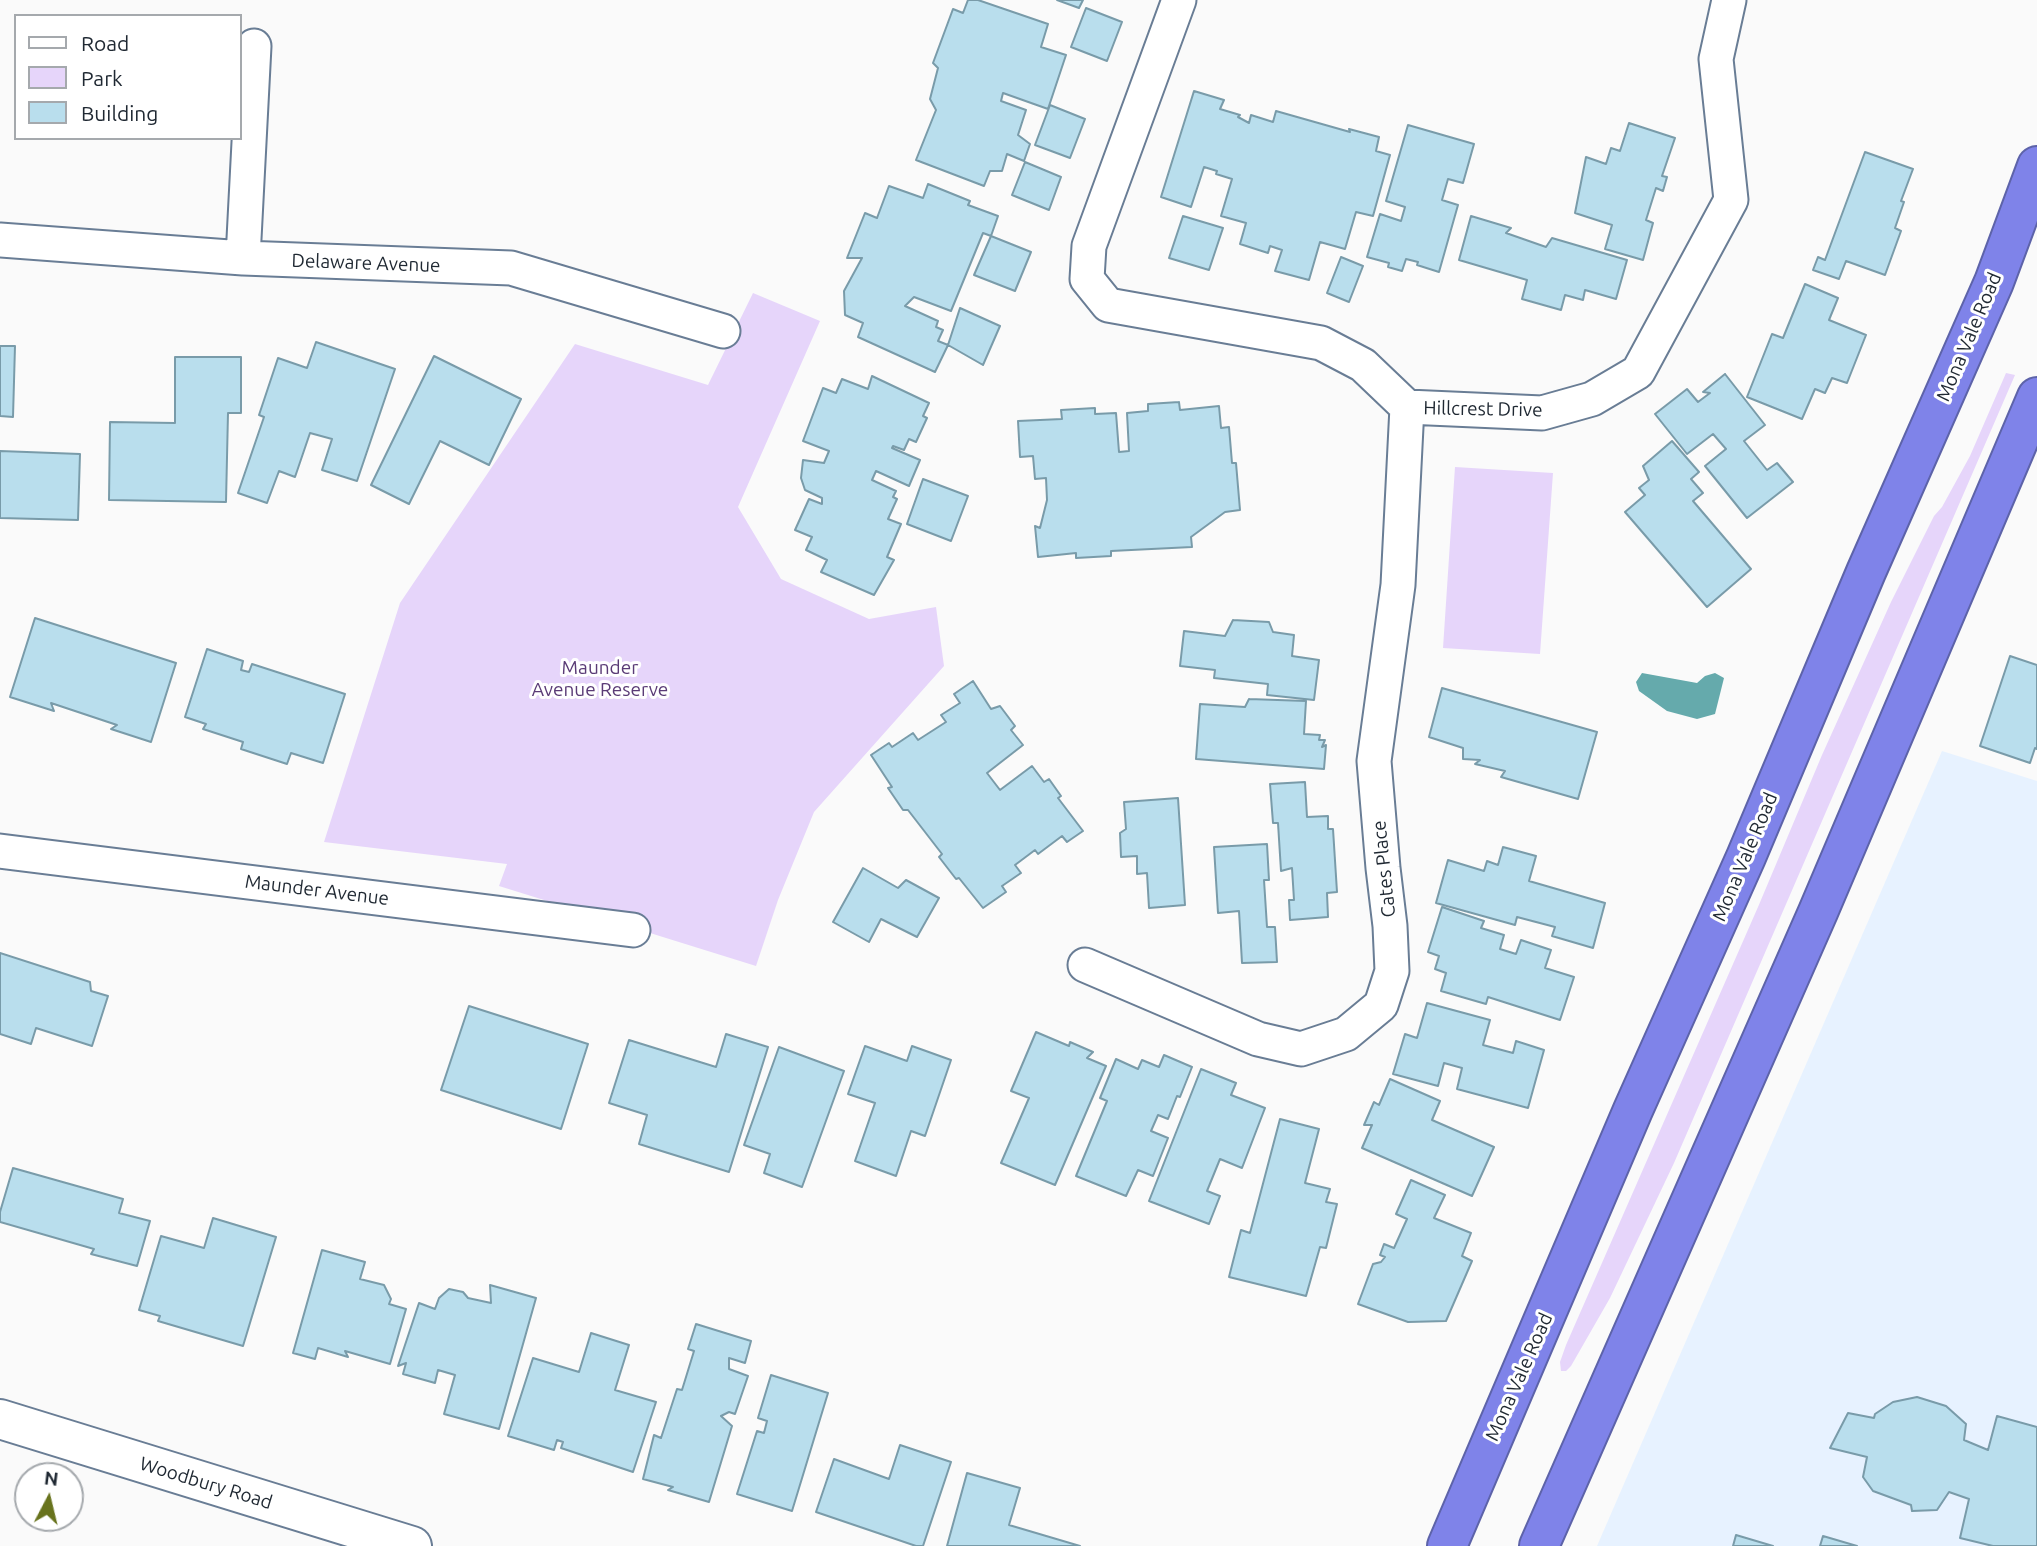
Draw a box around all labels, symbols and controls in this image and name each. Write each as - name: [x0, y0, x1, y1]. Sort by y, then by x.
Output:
- legend: [14, 14, 242, 140]
- text: Road: [81, 31, 129, 55]
- text: Park: [81, 66, 123, 90]
- text: Building: [81, 101, 158, 125]
- street label: Delaware Avenue: [291, 249, 441, 277]
- street label: Mona Vale Road: [1932, 269, 2006, 405]
- street label: Hillcrest Drive: [1423, 397, 1543, 421]
- park label: Maunder Avenue Reserve: [532, 657, 668, 701]
- street label: Mona Vale Road: [1708, 789, 1782, 925]
- street label: Cates Place: [1368, 819, 1400, 919]
- street label: Maunder Avenue: [244, 870, 390, 910]
- street label: Mona Vale Road: [1481, 1309, 1557, 1445]
- street label: Woodbury Road: [137, 1452, 275, 1514]
- north arrow: [14, 1462, 84, 1532]
- text: N: [43, 1466, 60, 1490]

